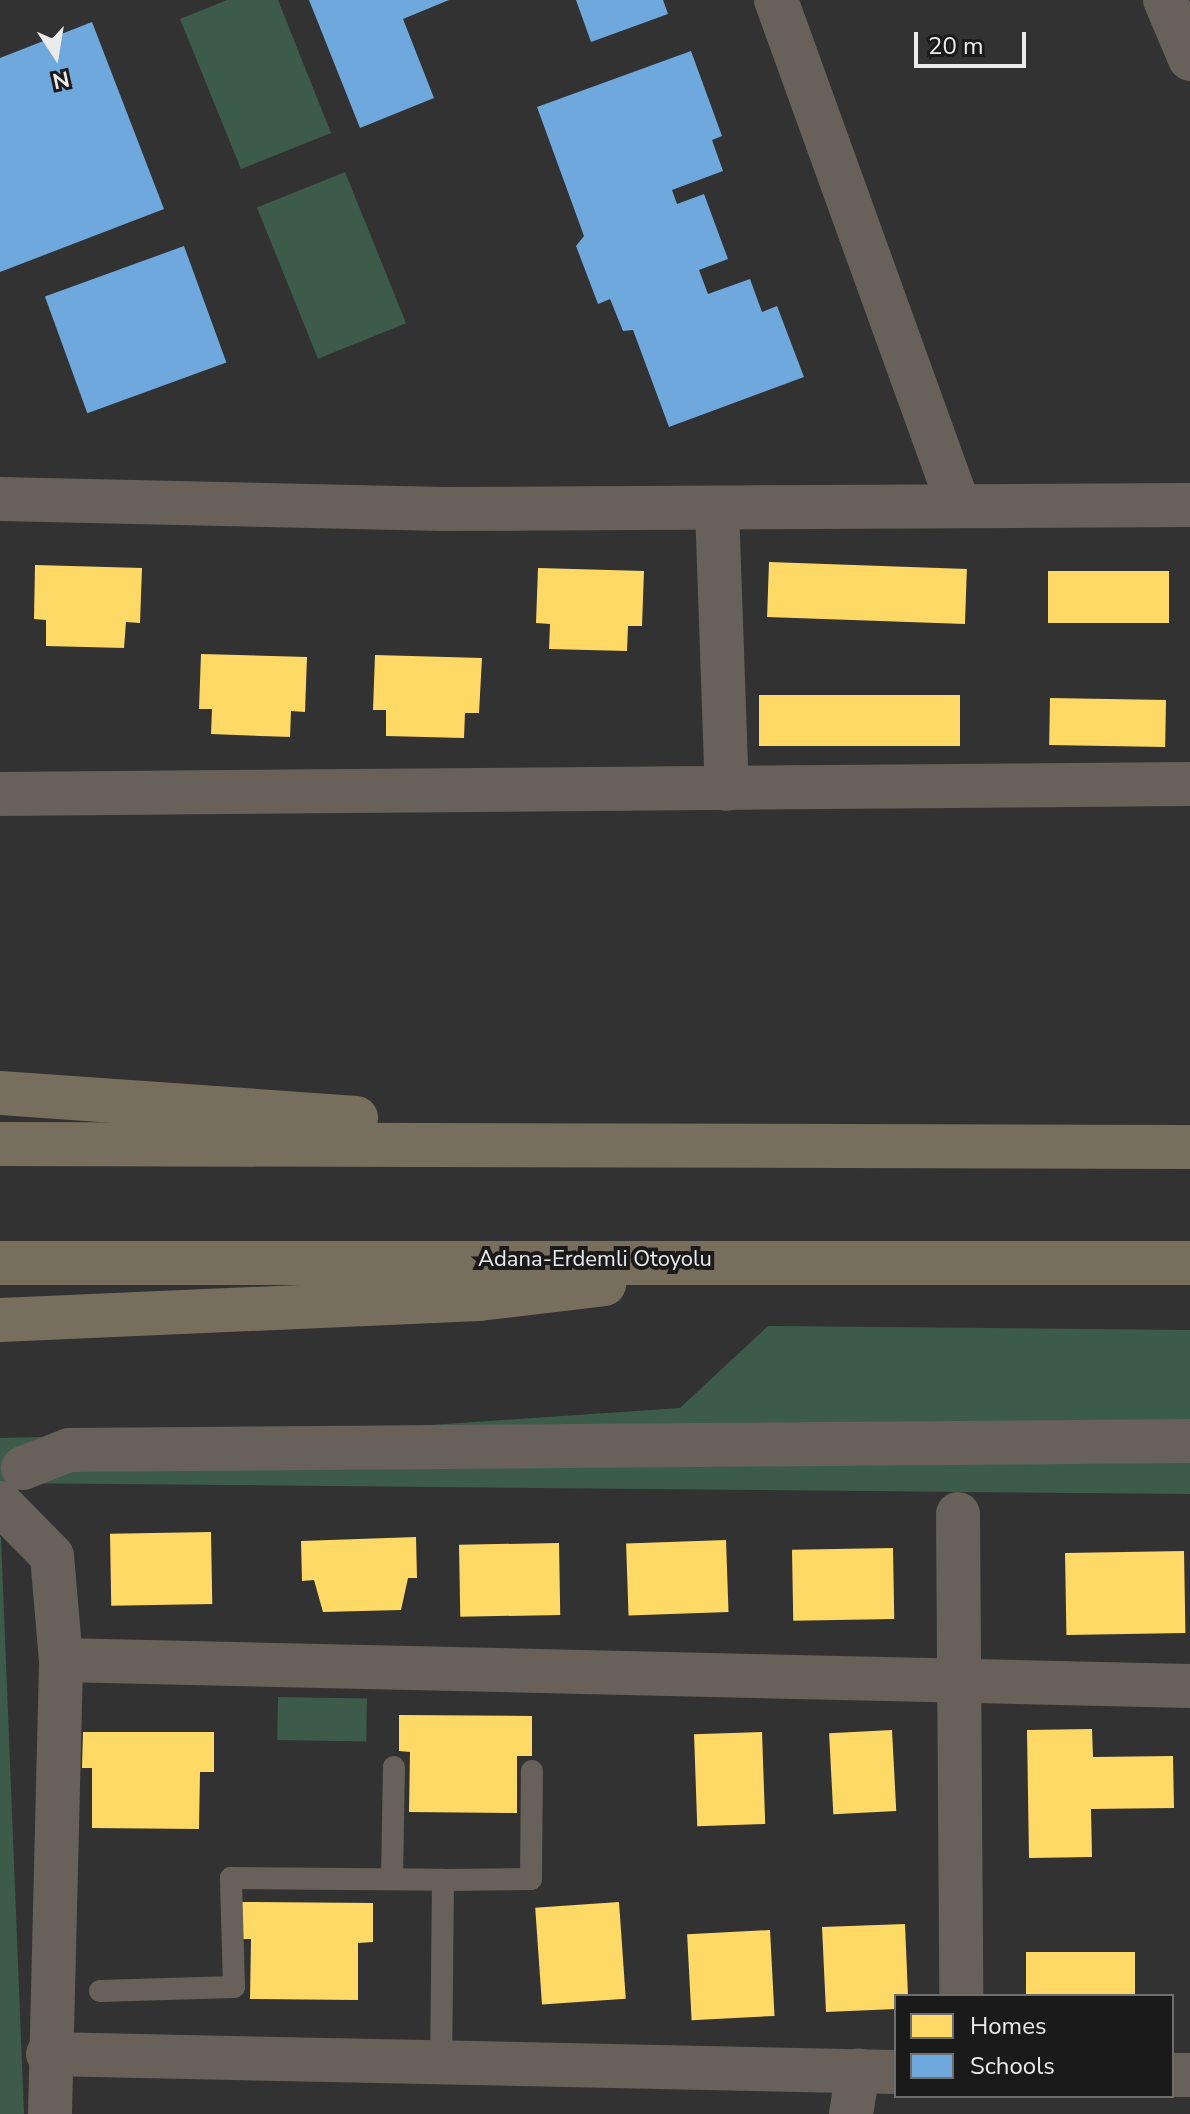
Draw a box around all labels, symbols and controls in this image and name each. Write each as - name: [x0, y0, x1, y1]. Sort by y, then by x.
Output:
- north arrow: [16, 16, 96, 96]
- scale bar: [918, 16, 1030, 66]
- text: 20 m: [928, 30, 984, 62]
- text: N: [50, 63, 72, 96]
- street label: Adana-Erdemli Otoyolu: [478, 1247, 712, 1273]
- legend: [894, 1994, 1174, 2098]
- text: Homes: [970, 2010, 1046, 2042]
- text: Schools: [970, 2050, 1055, 2082]

